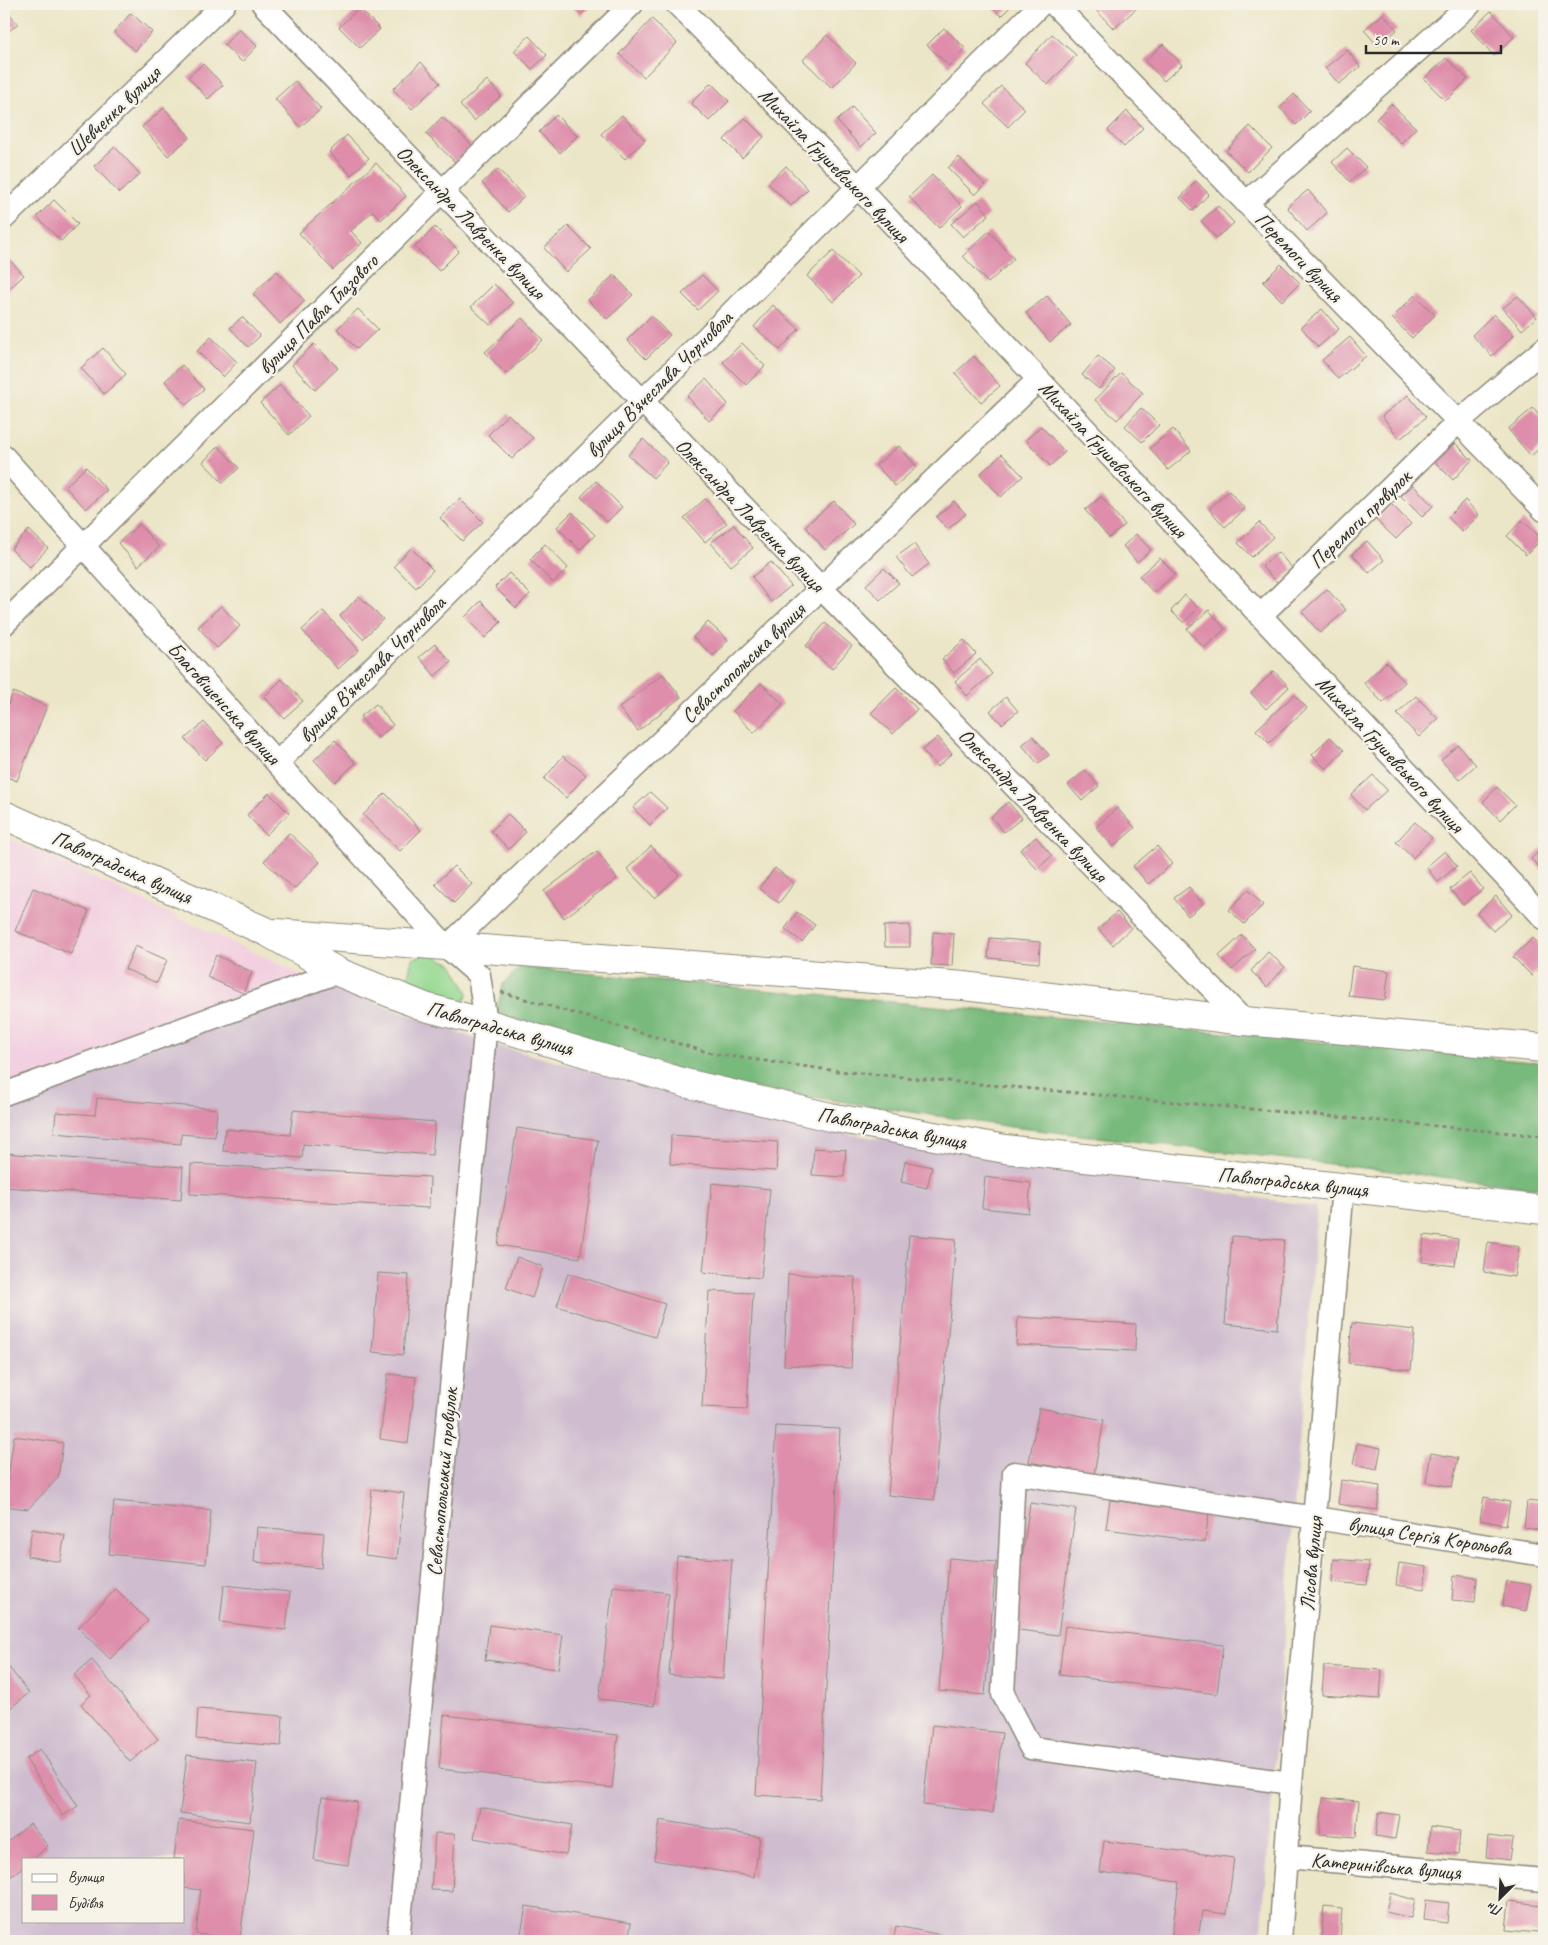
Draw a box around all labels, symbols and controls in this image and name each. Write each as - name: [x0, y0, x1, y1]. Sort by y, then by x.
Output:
- scale bar: [1366, 22, 1500, 54]
- text: 50 m: [1373, 31, 1400, 50]
- street label: Шевченка вулиця: [62, 59, 167, 162]
- street label: Михайла Грушевського вулиця: [753, 82, 916, 249]
- street label: Олександра Лавренка вулиця: [391, 140, 552, 306]
- street label: Перемоги вулиця: [1250, 206, 1349, 309]
- street label: вулиця Павла Глазового: [252, 247, 385, 380]
- street label: вулиця В’ячеслава Чорновола: [580, 304, 739, 463]
- street label: Михайла Грушевського вулиця: [1033, 375, 1194, 544]
- street label: Олександра Лавренка вулиця: [670, 433, 831, 599]
- street label: Перемоги провулок: [1304, 462, 1418, 574]
- street label: вулиця В’ячеслава Чорновола: [293, 589, 452, 748]
- street label: Севастопольська вулиця: [676, 596, 811, 729]
- street label: Благовіщенська вулиця: [162, 636, 287, 771]
- street label: Михайла Грушевського вулиця: [1310, 670, 1471, 839]
- street label: Олександра Лавренка вулиця: [953, 723, 1114, 889]
- street label: Павлоградська вулиця: [48, 824, 198, 910]
- street label: Павлоградська вулиця: [424, 995, 578, 1062]
- street label: Павлоградська вулиця: [815, 1101, 970, 1155]
- street label: Павлоградська вулиця: [1217, 1161, 1371, 1203]
- street label: Севастопольський провулок: [421, 1384, 463, 1577]
- street label: вулиця Сергія Корольова: [1347, 1510, 1515, 1562]
- street label: Лісова вулиця: [1294, 1514, 1328, 1612]
- street label: Катеринівська вулиця: [1310, 1847, 1463, 1886]
- legend: [22, 1858, 185, 1922]
- text: Вулиця: [68, 1868, 105, 1887]
- north arrow: [1476, 1872, 1526, 1922]
- text: Будівля: [68, 1894, 103, 1913]
- text: Пн: [1484, 1898, 1505, 1920]

